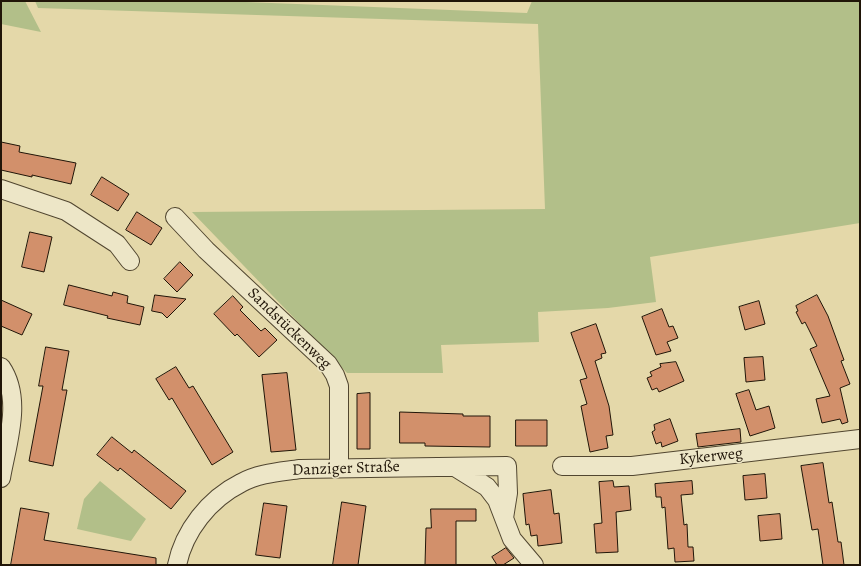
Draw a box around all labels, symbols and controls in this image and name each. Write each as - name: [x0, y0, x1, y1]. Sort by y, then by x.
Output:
- street label: Sandstückenweg: [243, 284, 335, 374]
- street label: Kykerweg: [678, 444, 744, 470]
- street label: Danziger Straße: [292, 458, 400, 480]

